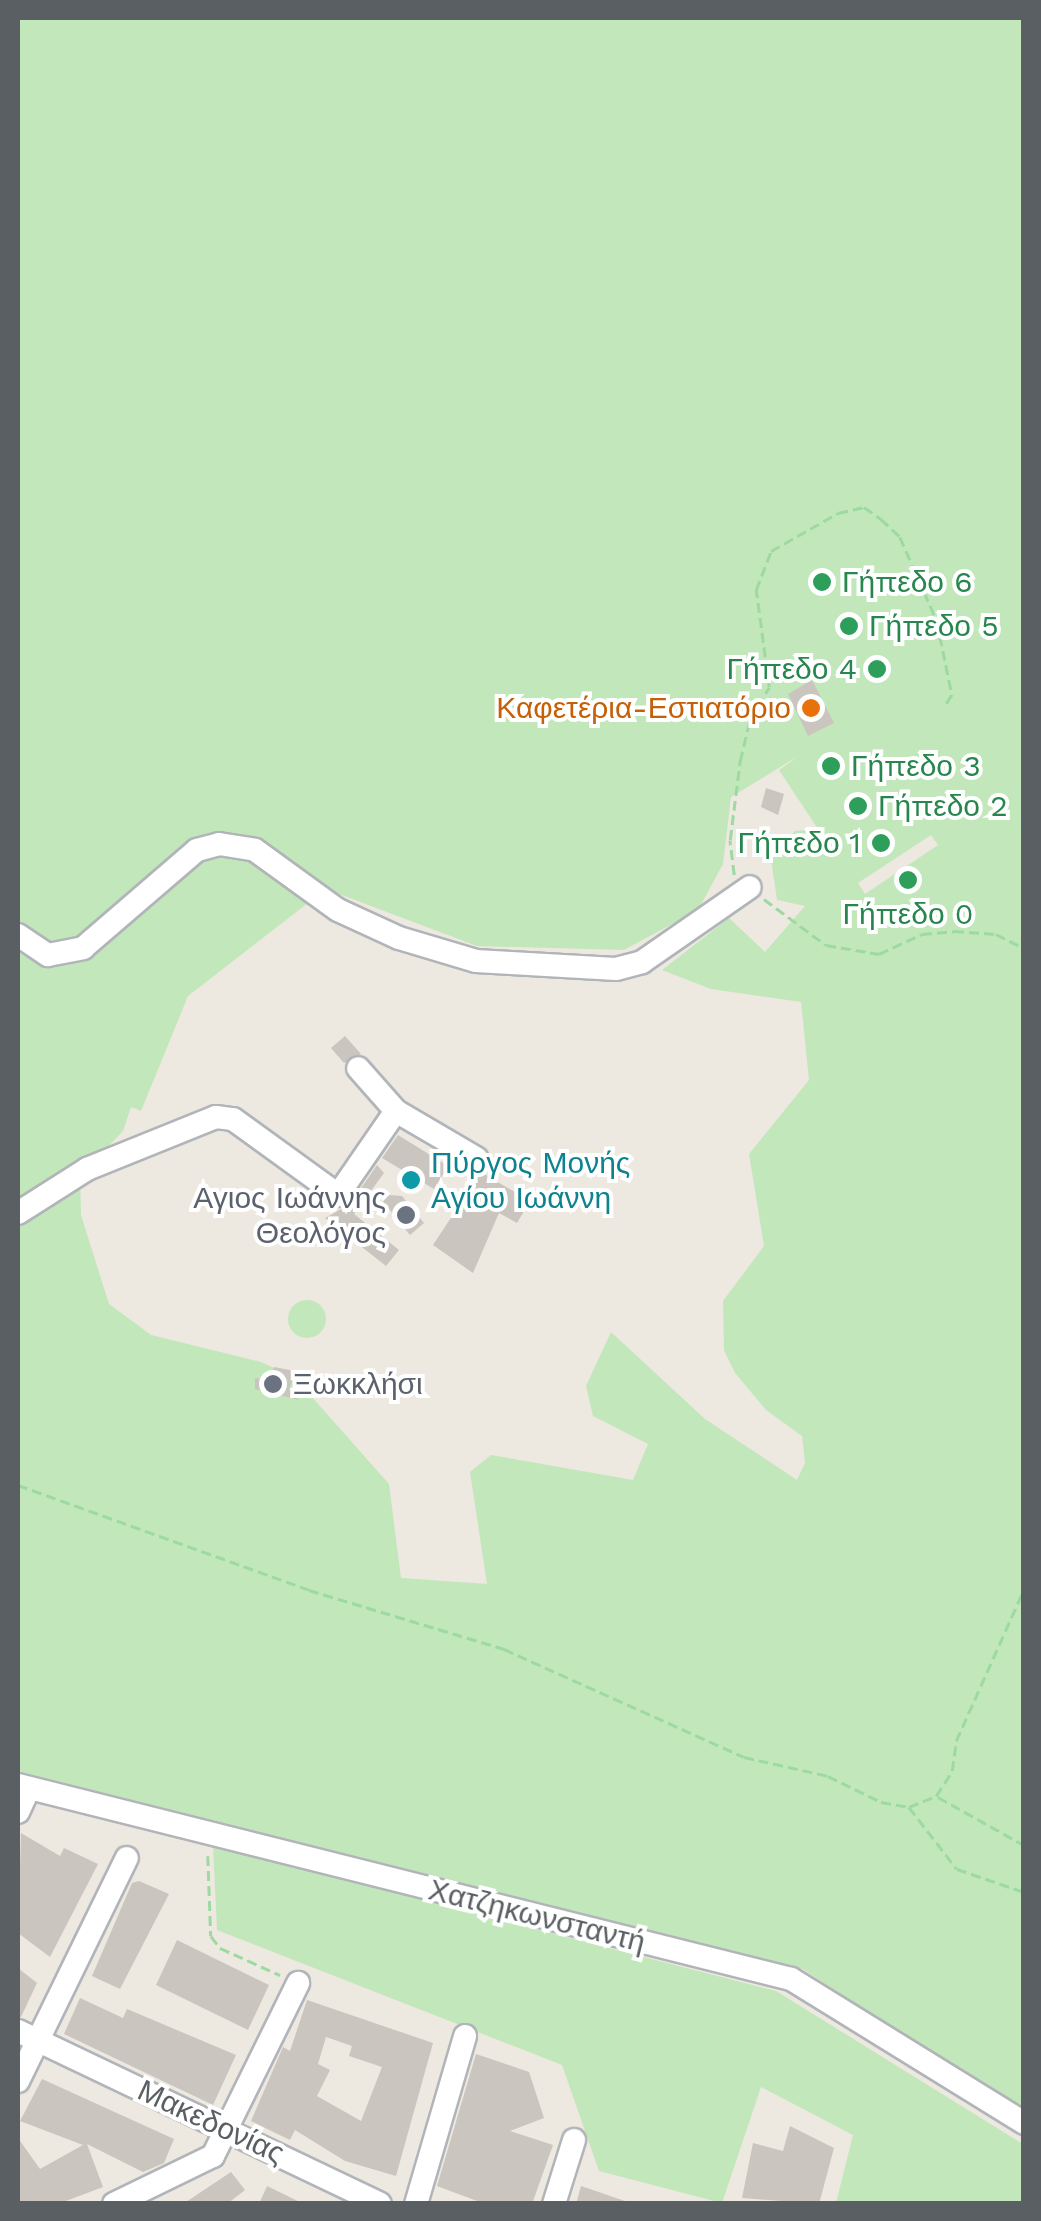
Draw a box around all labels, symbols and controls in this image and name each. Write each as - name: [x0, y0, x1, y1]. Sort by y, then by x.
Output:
- place label: Γήπεδο 6: [842, 564, 973, 600]
- marker: Γήπεδο 6: [811, 571, 833, 593]
- place label: Γήπεδο 5: [869, 608, 999, 644]
- marker: Γήπεδο 5: [838, 615, 860, 637]
- place label: Γήπεδο 4: [726, 651, 857, 687]
- marker: Γήπεδο 4: [866, 658, 888, 680]
- place label: Καφετέρια-Εστιατόριο: [496, 690, 791, 726]
- marker: Καφετέρια-Εστιατόριο: [800, 697, 822, 719]
- place label: Γήπεδο 3: [851, 748, 981, 784]
- marker: Γήπεδο 3: [820, 755, 842, 777]
- place label: Γήπεδο 2: [878, 788, 1008, 824]
- marker: Γήπεδο 2: [847, 795, 869, 817]
- place label: Γήπεδο 1: [737, 825, 861, 861]
- marker: Γήπεδο 1: [870, 832, 892, 854]
- marker: Γήπεδο 0: [897, 869, 919, 891]
- place label: Γήπεδο 0: [843, 896, 973, 932]
- place label: Πύργος Μονής Αγίου Ιωάννη: [431, 1145, 630, 1216]
- marker: Πύργος Μονής Αγίου Ιωάννη: [400, 1169, 422, 1191]
- place label: Αγιος Ιωάννης Θεολόγος: [193, 1180, 386, 1250]
- marker: Αγιος Ιωάννης Θεολόγος: [395, 1204, 417, 1226]
- place label: Ξωκκλήσι: [293, 1366, 423, 1402]
- marker: Ξωκκλήσι: [262, 1373, 284, 1395]
- street label: Χατζηκωνσταντή: [425, 1872, 649, 1960]
- street label: Μακεδονίας: [132, 2072, 290, 2172]

